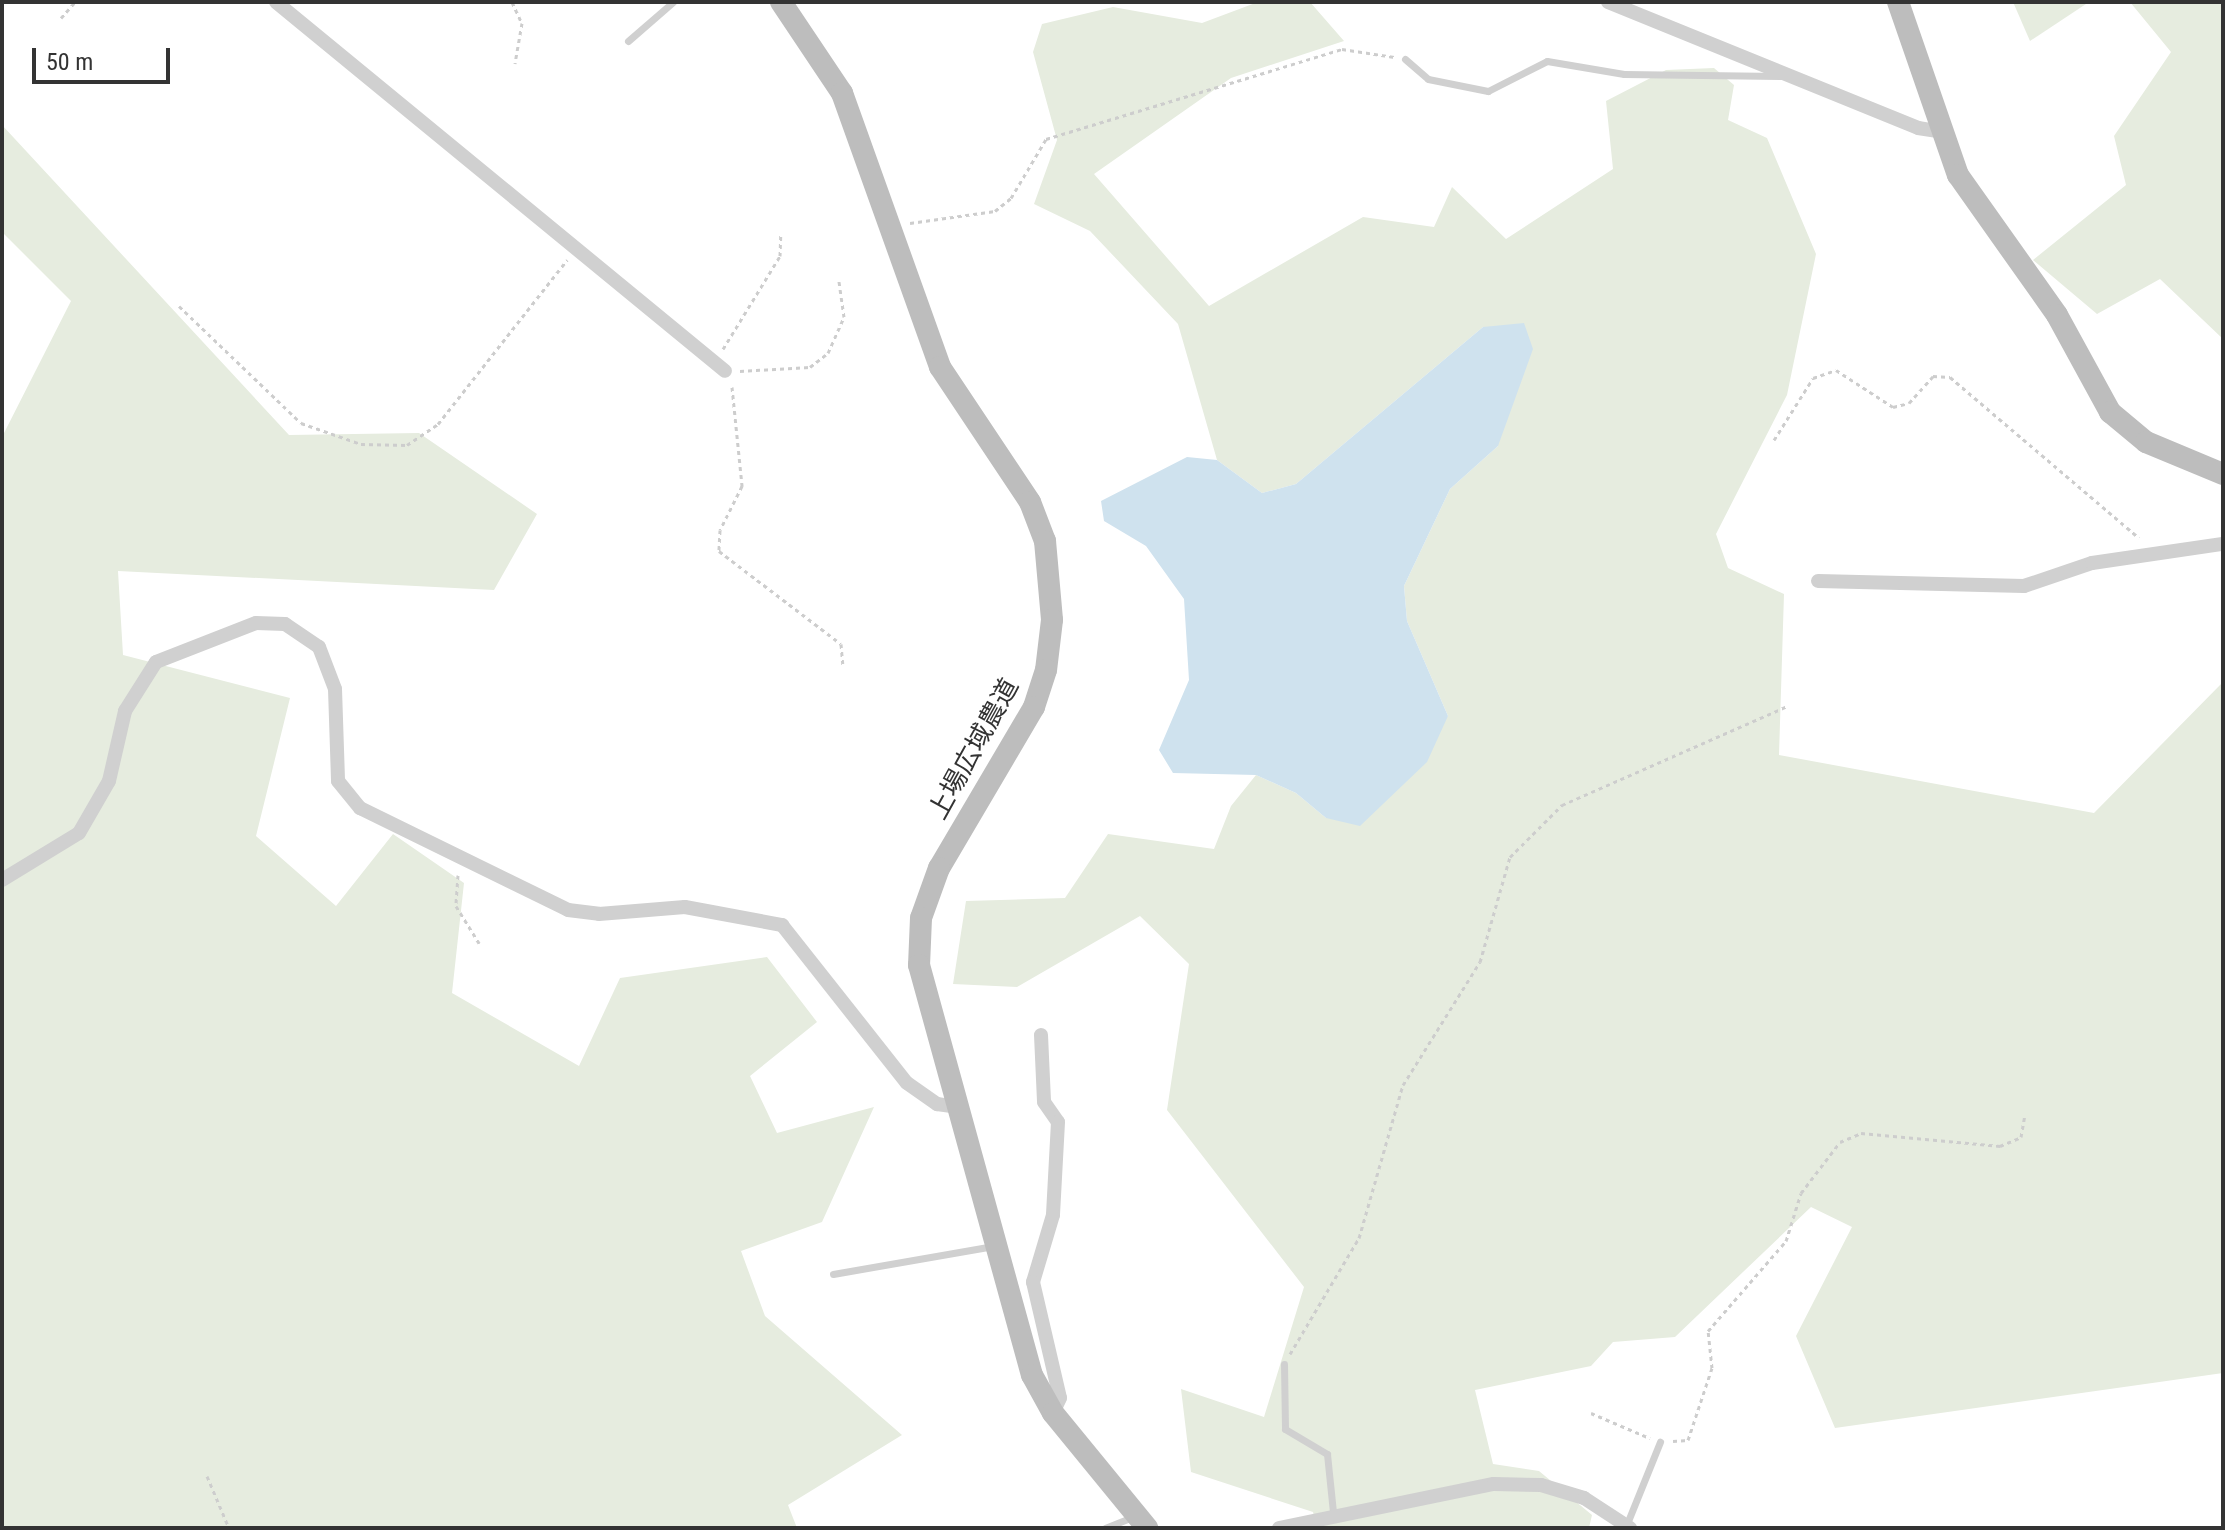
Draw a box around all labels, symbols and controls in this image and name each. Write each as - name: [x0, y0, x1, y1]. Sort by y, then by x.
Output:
- scale bar: [36, 32, 174, 82]
- text: 50 m: [46, 48, 93, 76]
- street label: 上場広域農道: [923, 673, 1025, 825]

